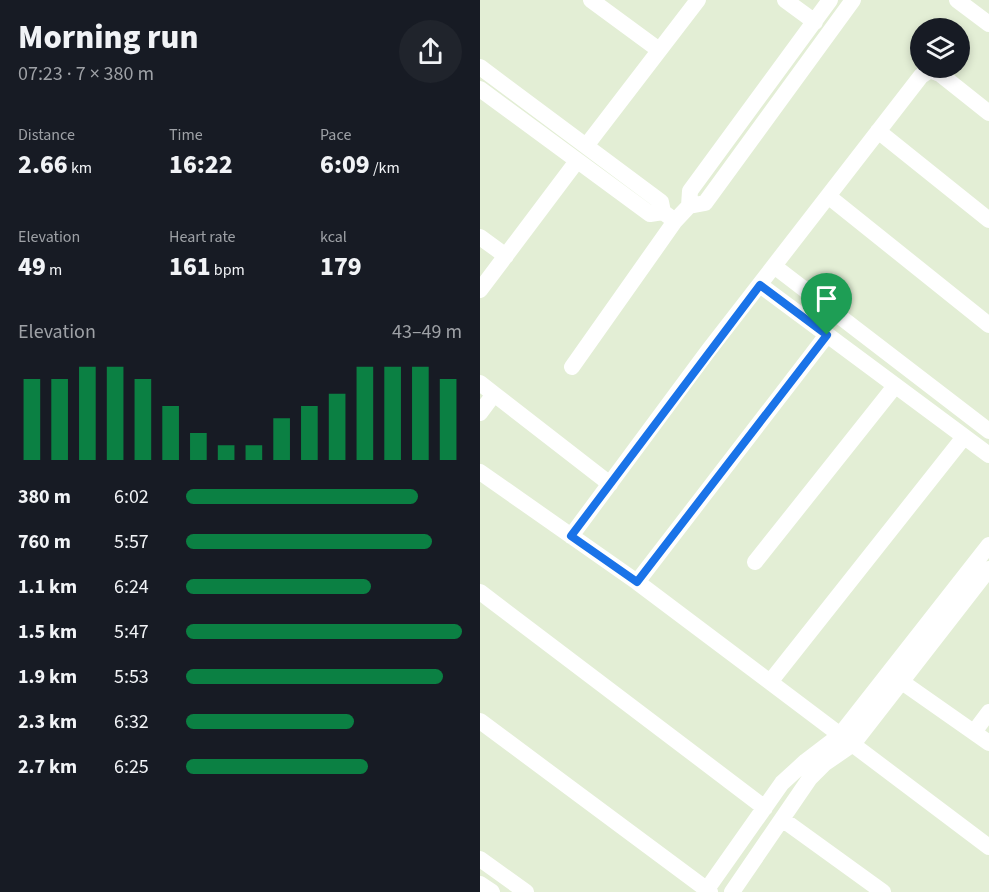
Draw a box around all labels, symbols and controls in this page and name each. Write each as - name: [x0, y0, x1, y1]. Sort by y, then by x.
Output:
- text: Morning run: [18, 14, 198, 61]
- map controls: [910, 18, 970, 78]
- button: layers: [910, 18, 970, 78]
- button: share: [399, 20, 462, 83]
- text: 07:23 · 7 × 380 m: [18, 60, 154, 88]
- text: Distance: [18, 124, 75, 146]
- text: Time: [169, 124, 203, 146]
- text: Pace: [320, 124, 351, 146]
- text: 2.66: [18, 146, 68, 183]
- text: 16:22: [169, 146, 233, 183]
- text: 6:09: [320, 146, 370, 183]
- text: km: [68, 157, 92, 179]
- text: /km: [370, 157, 400, 179]
- text: Elevation: [18, 226, 80, 248]
- text: Heart rate: [169, 226, 236, 248]
- text: kcal: [320, 226, 347, 248]
- text: 49: [18, 248, 46, 285]
- text: 161: [169, 248, 211, 285]
- text: 179: [320, 248, 362, 285]
- text: m: [46, 259, 62, 281]
- text: bpm: [211, 259, 245, 281]
- pin: [801, 273, 852, 335]
- icon: arrive: [810, 282, 843, 315]
- text: Elevation: [18, 318, 96, 346]
- text: 43–49 m: [392, 318, 462, 346]
- text: 380 m: [18, 483, 71, 511]
- text: 6:02: [114, 483, 149, 511]
- text: 760 m: [18, 528, 71, 556]
- text: 5:57: [114, 528, 149, 556]
- text: 1.1 km: [18, 573, 77, 601]
- text: 6:24: [114, 573, 149, 601]
- text: 1.5 km: [18, 618, 77, 646]
- text: 5:47: [114, 618, 149, 646]
- text: 1.9 km: [18, 663, 77, 691]
- text: 5:53: [114, 663, 149, 691]
- text: 2.3 km: [18, 708, 77, 736]
- text: 6:32: [114, 708, 149, 736]
- text: 2.7 km: [18, 753, 77, 781]
- text: 6:25: [114, 753, 149, 781]

